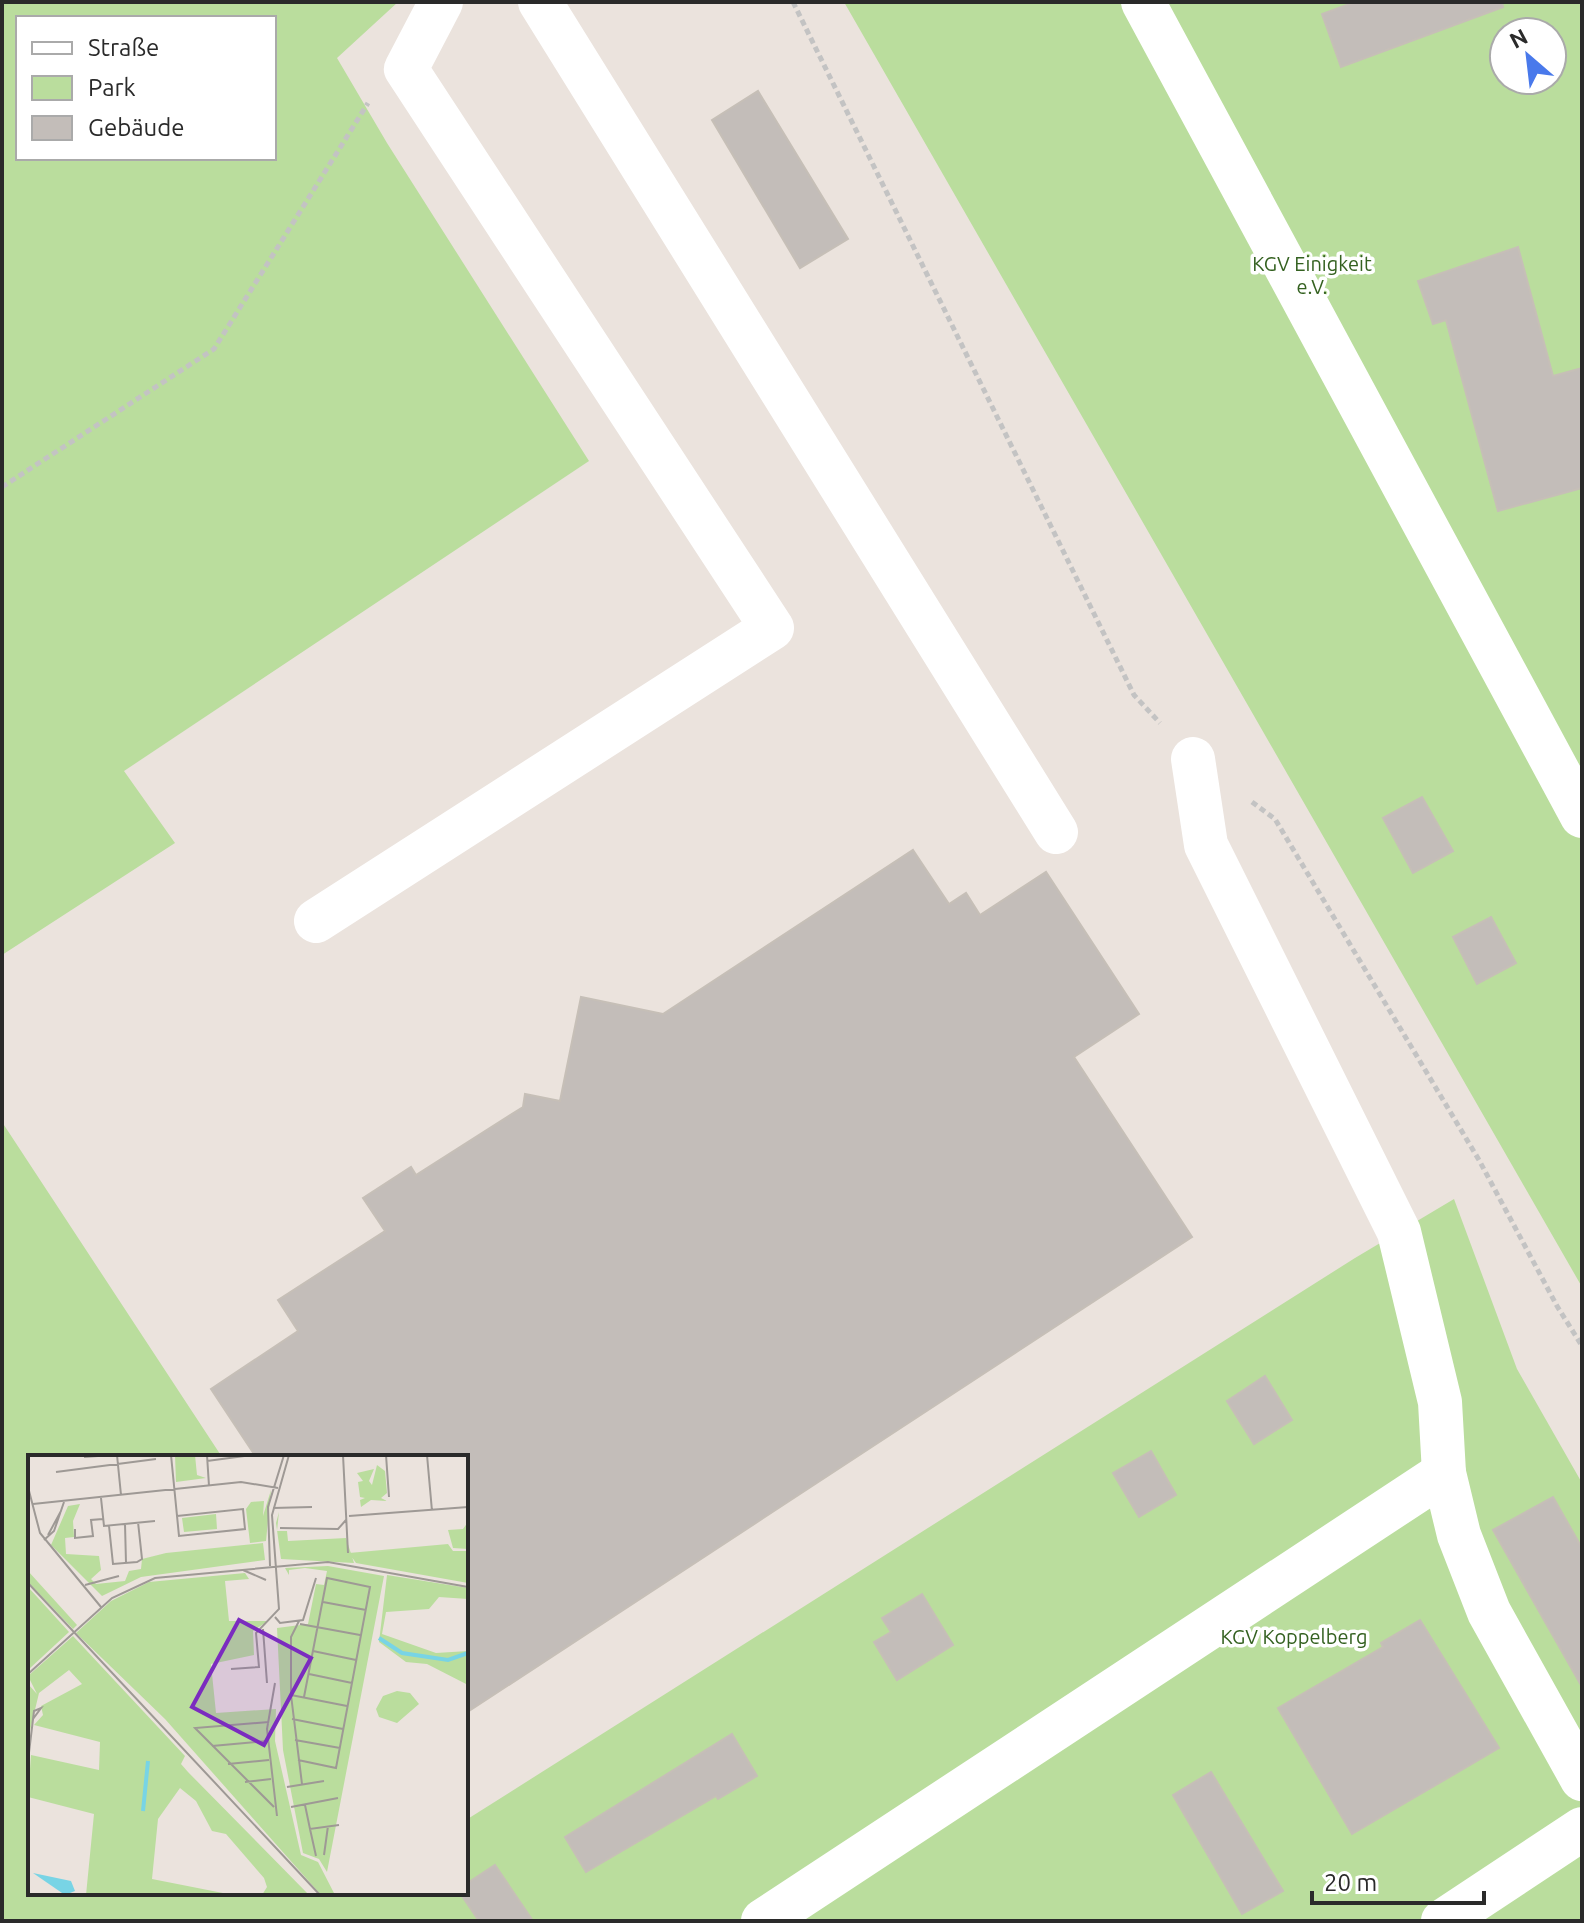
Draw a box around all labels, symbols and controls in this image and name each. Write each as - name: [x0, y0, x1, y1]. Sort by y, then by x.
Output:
- legend: [16, 16, 276, 160]
- north arrow: [1488, 16, 1568, 96]
- text: N: [1505, 23, 1531, 53]
- text: Straße: [88, 34, 159, 61]
- text: Park: [88, 74, 136, 101]
- text: Gebäude: [88, 114, 185, 141]
- park label: KGV Einigkeit e.V.: [1252, 252, 1372, 298]
- inset map: [28, 1455, 468, 1895]
- park label: KGV Koppelberg: [1220, 1625, 1368, 1648]
- scale bar: [1312, 1855, 1484, 1905]
- text: 20 m: [1324, 1869, 1377, 1896]

